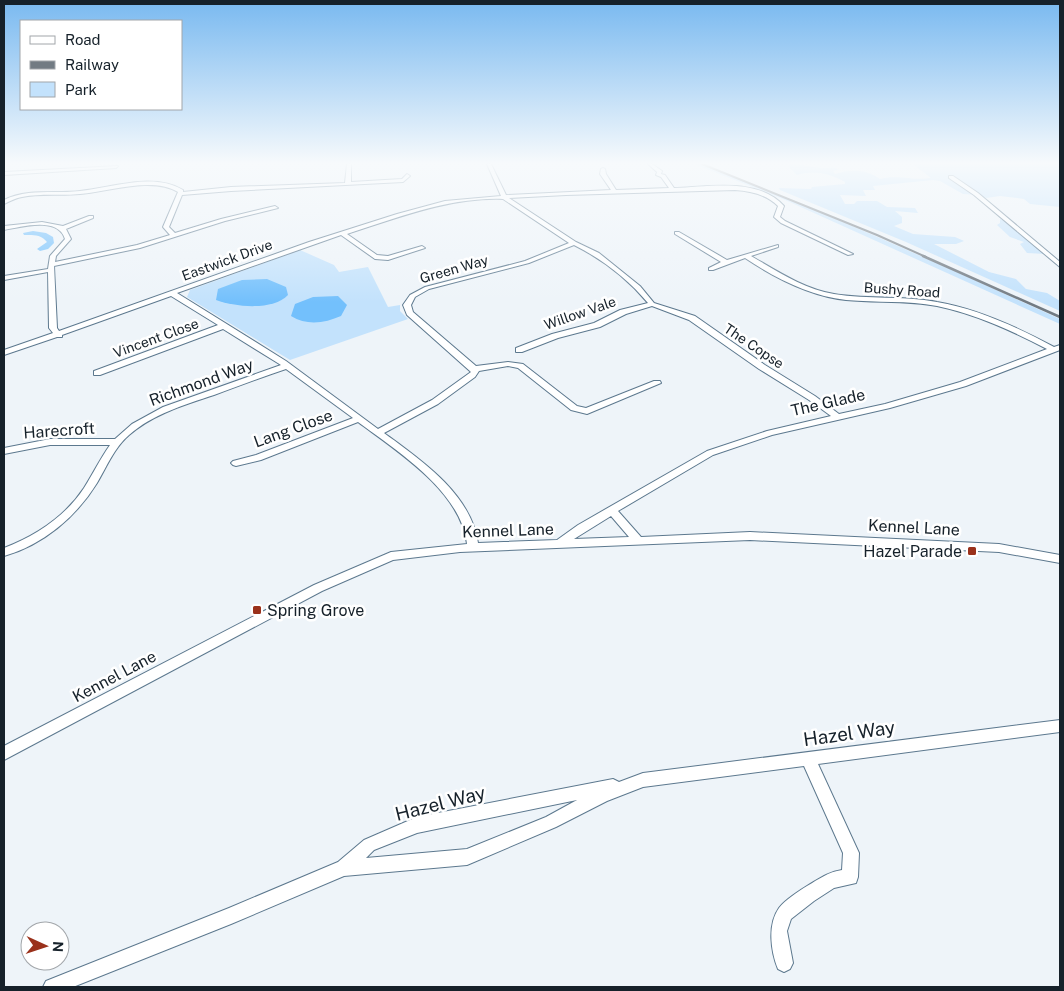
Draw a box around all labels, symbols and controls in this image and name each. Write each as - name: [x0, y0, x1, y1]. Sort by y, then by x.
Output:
- legend: [20, 20, 182, 110]
- text: Road: [65, 31, 101, 48]
- text: Railway: [65, 56, 119, 73]
- text: Park: [65, 81, 97, 98]
- street label: Eastwick Drive: [179, 236, 275, 284]
- street label: Green Way: [418, 251, 491, 286]
- street label: Bushy Road: [863, 279, 941, 301]
- street label: Willow Vale: [542, 293, 618, 333]
- street label: Vincent Close: [111, 315, 201, 361]
- street label: The Copse: [721, 320, 787, 372]
- street label: Richmond Way: [147, 355, 256, 410]
- street label: The Glade: [789, 385, 867, 420]
- street label: Lang Close: [251, 405, 335, 452]
- street label: Harecroft: [23, 419, 95, 442]
- street label: Kennel Lane: [868, 516, 960, 539]
- street label: Kennel Lane: [462, 519, 554, 542]
- place label: Hazel Parade: [863, 542, 962, 561]
- marker: Hazel Parade: [966, 545, 978, 557]
- place label: Spring Grove: [267, 601, 364, 620]
- marker: Spring Grove: [251, 604, 263, 616]
- street label: Kennel Lane: [69, 646, 159, 706]
- street label: Hazel Way: [802, 716, 896, 750]
- street label: Hazel Way: [393, 781, 487, 825]
- north arrow: [20, 921, 70, 971]
- text: N: [50, 941, 66, 953]

